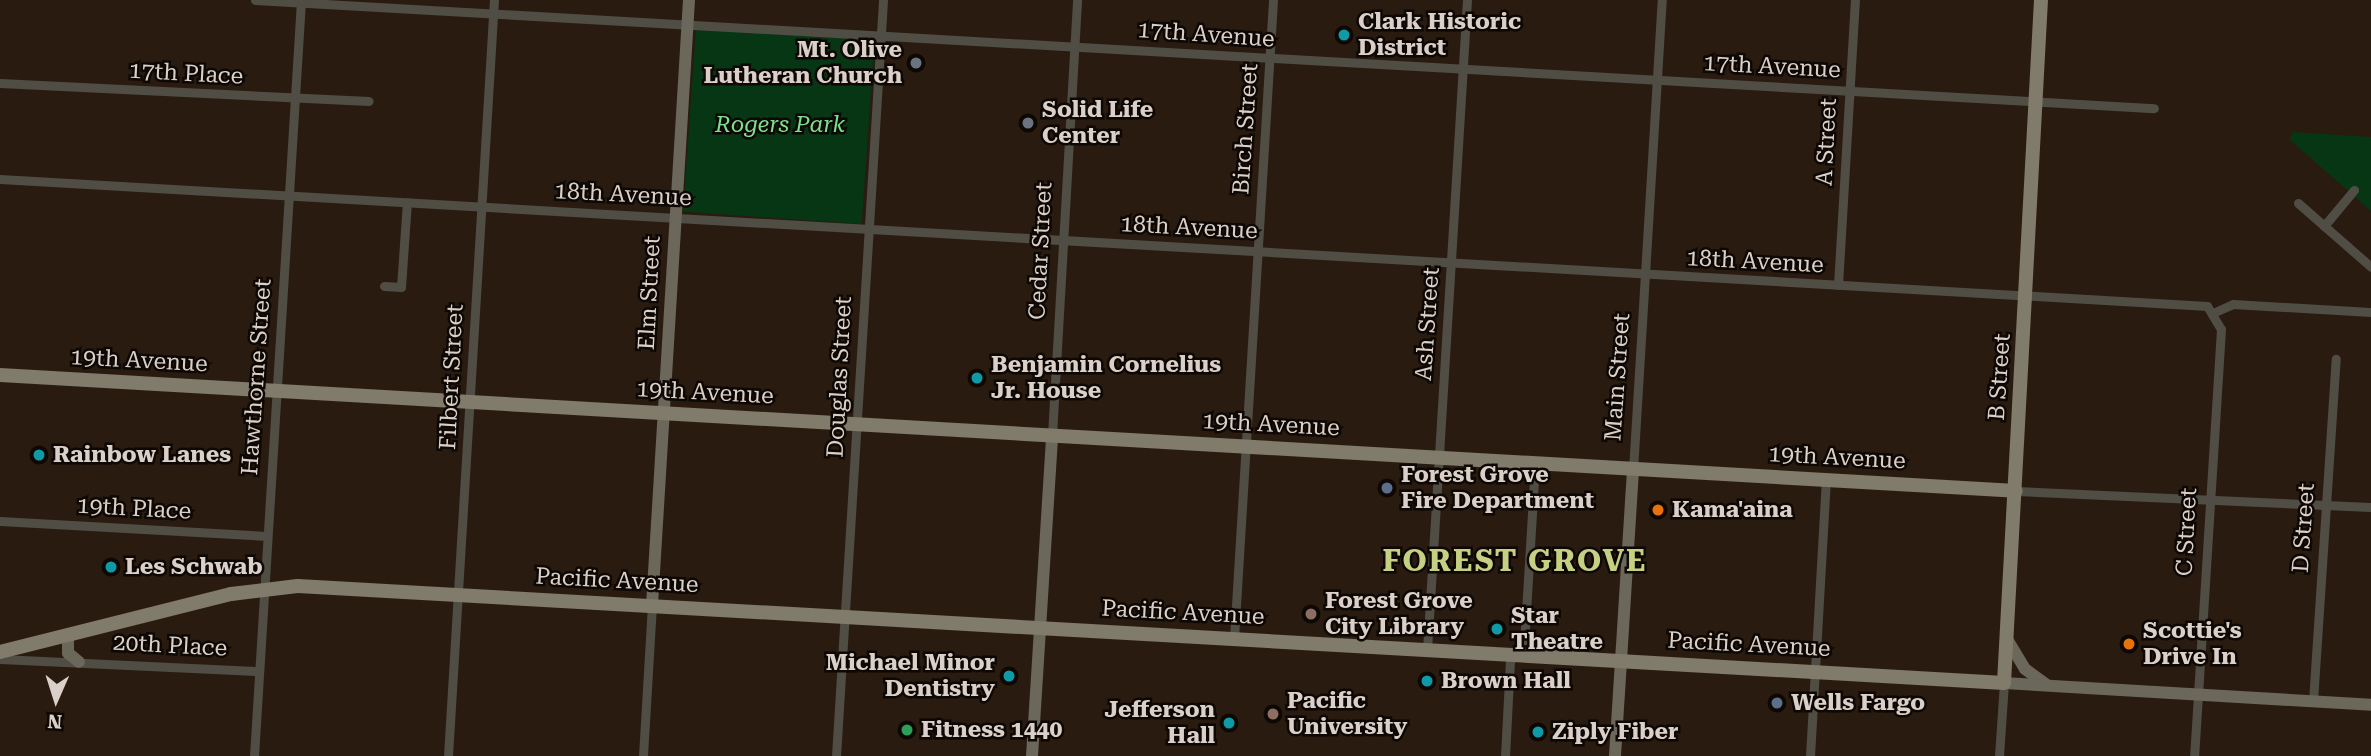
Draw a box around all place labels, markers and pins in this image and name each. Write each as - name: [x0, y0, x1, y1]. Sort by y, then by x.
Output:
- place label: Clark Historic District: [1358, 8, 1521, 62]
- marker: Clark Historic District: [1336, 27, 1352, 43]
- place label: Mt. Olive Lutheran Church: [703, 36, 902, 90]
- marker: Mt. Olive Lutheran Church: [908, 55, 924, 71]
- place label: Solid Life Center: [1042, 96, 1153, 150]
- marker: Solid Life Center: [1020, 115, 1036, 131]
- place label: Benjamin Cornelius Jr. House: [991, 351, 1221, 405]
- marker: Benjamin Cornelius Jr. House: [969, 370, 985, 386]
- place label: Rainbow Lanes: [53, 441, 231, 469]
- marker: Rainbow Lanes: [31, 447, 47, 463]
- place label: Forest Grove Fire Department: [1401, 461, 1594, 515]
- marker: Forest Grove Fire Department: [1379, 480, 1395, 496]
- place label: Kama'aina: [1672, 496, 1793, 524]
- marker: Kama'aina: [1650, 502, 1666, 518]
- place label: Les Schwab: [125, 553, 263, 581]
- marker: Les Schwab: [103, 559, 119, 575]
- place label: Forest Grove City Library: [1325, 587, 1473, 641]
- place label: Star Theatre: [1511, 602, 1603, 656]
- marker: Forest Grove City Library: [1303, 606, 1319, 622]
- place label: Scottie's Drive In: [2143, 617, 2242, 671]
- marker: Star Theatre: [1489, 621, 1505, 637]
- marker: Scottie's Drive In: [2121, 636, 2137, 652]
- place label: Michael Minor Dentistry: [826, 649, 995, 703]
- place label: Brown Hall: [1441, 667, 1571, 695]
- marker: Michael Minor Dentistry: [1001, 668, 1017, 684]
- marker: Brown Hall: [1419, 673, 1435, 689]
- place label: Pacific University: [1287, 687, 1407, 741]
- place label: Wells Fargo: [1791, 689, 1925, 717]
- marker: Wells Fargo: [1769, 695, 1785, 711]
- place label: Jefferson Hall: [1105, 696, 1215, 750]
- marker: Pacific University: [1265, 706, 1281, 722]
- marker: Jefferson Hall: [1221, 715, 1237, 731]
- place label: Fitness 1440: [921, 716, 1062, 744]
- place label: Ziply Fiber: [1552, 718, 1678, 746]
- marker: Fitness 1440: [899, 722, 915, 738]
- marker: Ziply Fiber: [1530, 724, 1546, 740]

